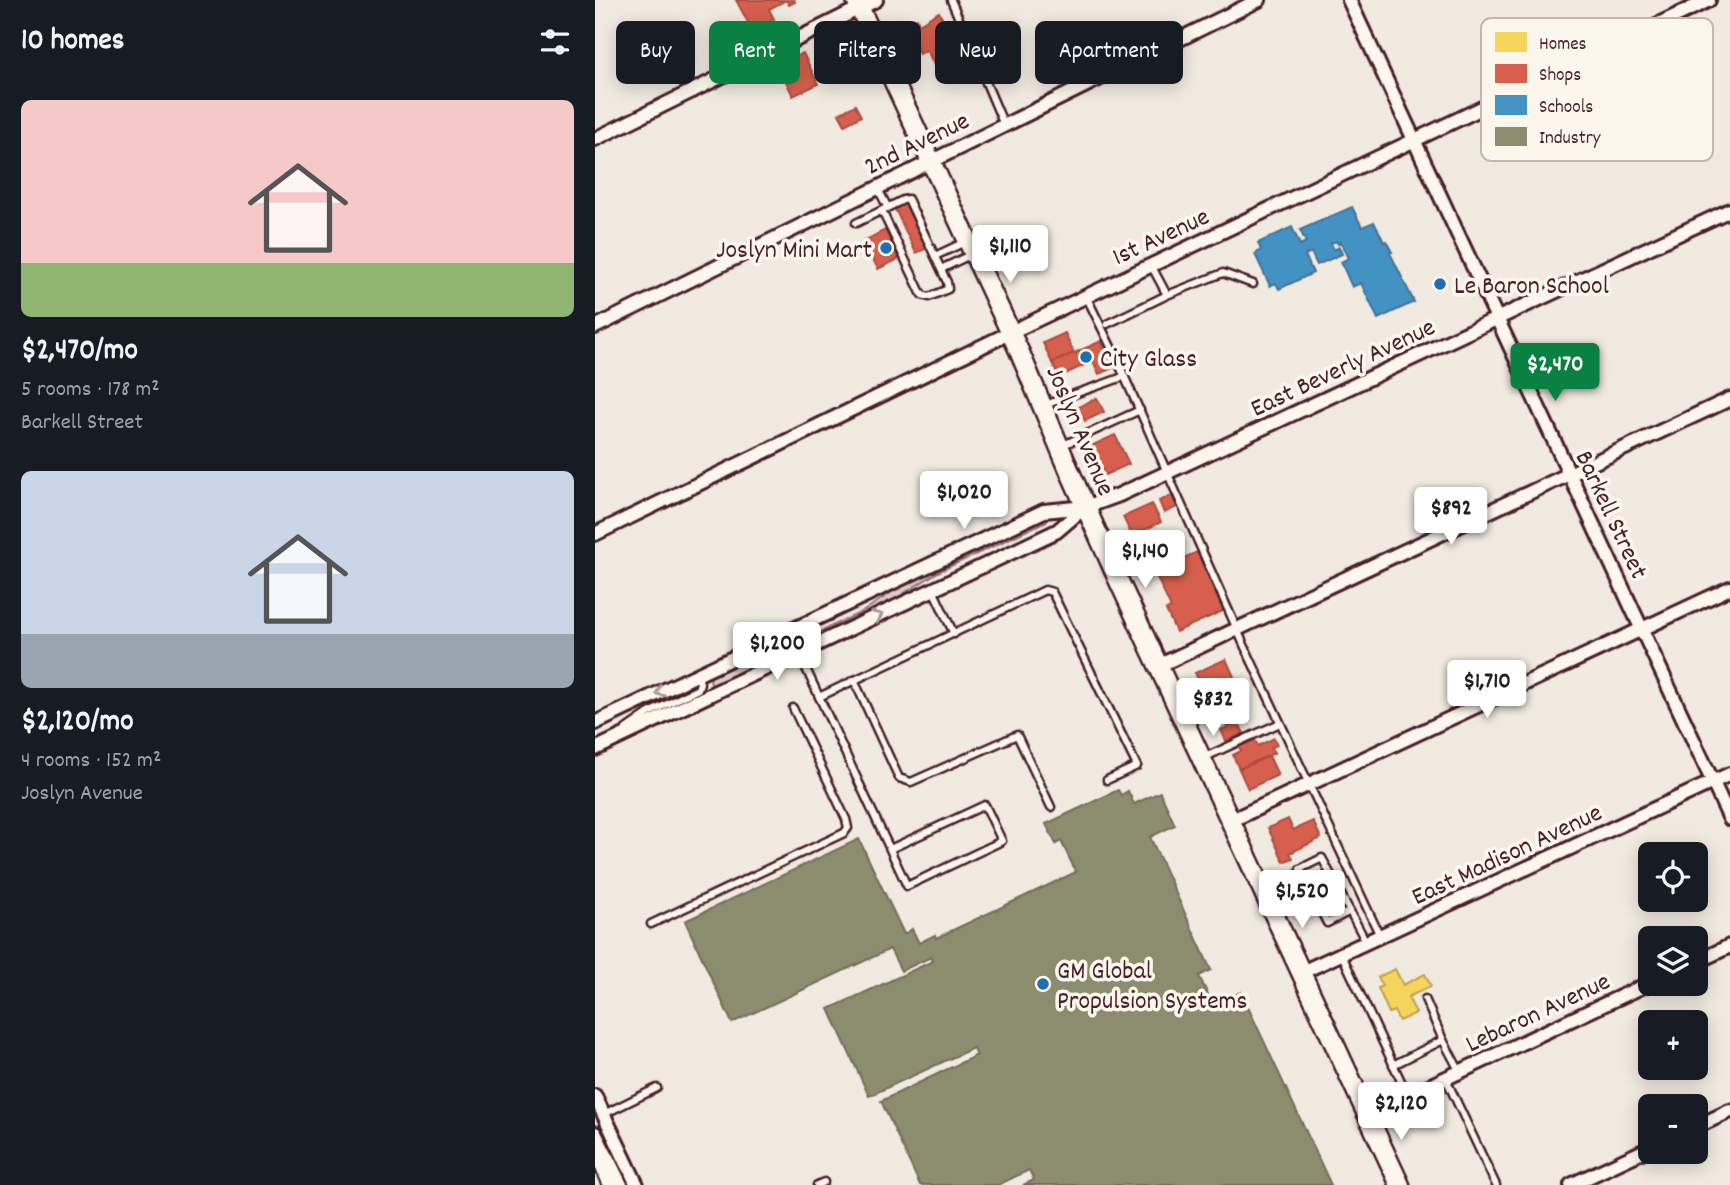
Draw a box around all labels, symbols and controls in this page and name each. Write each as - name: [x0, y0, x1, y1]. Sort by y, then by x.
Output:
- legend: [1481, 18, 1713, 161]
- text: 10 homes: [21, 21, 124, 64]
- chip: Buy: [616, 21, 695, 84]
- chip: Rent: [709, 21, 800, 84]
- chip: Filters: [814, 21, 921, 84]
- chip: New: [935, 21, 1021, 84]
- chip: Apartment: [1035, 21, 1183, 84]
- icon: filters: [536, 23, 574, 61]
- text: Homes: [1539, 32, 1587, 59]
- text: Shops: [1539, 63, 1581, 90]
- text: Schools: [1539, 95, 1593, 122]
- street label: 2nd Avenue: [859, 104, 976, 186]
- text: Industry: [1539, 126, 1601, 153]
- icon: home: [235, 145, 361, 271]
- street label: 1st Avenue: [1107, 200, 1216, 277]
- pin: $1,110: [953, 226, 1067, 285]
- text: $1,110: [988, 231, 1032, 264]
- place label: Joslyn Mini Mart: [716, 233, 872, 270]
- marker: Joslyn Mini Mart: [878, 240, 894, 256]
- place label: Le Baron School: [1454, 269, 1609, 306]
- marker: Le Baron School: [1432, 276, 1448, 292]
- street label: East Beverly Avenue: [1245, 310, 1442, 428]
- text: $2,470/mo: [21, 331, 138, 374]
- place label: City Glass: [1100, 342, 1197, 379]
- pin: $2,470: [1498, 344, 1612, 403]
- marker: City Glass: [1078, 349, 1094, 365]
- text: $2,470: [1527, 349, 1583, 382]
- street label: Joslyn Avenue: [1035, 361, 1123, 502]
- text: 5 rooms · 178 m²: [21, 374, 160, 407]
- text: Barkell Street: [21, 407, 143, 440]
- street label: Barkell Street: [1564, 445, 1656, 586]
- pin: $1,020: [907, 472, 1021, 531]
- text: $1,020: [936, 477, 992, 510]
- pin: $892: [1410, 488, 1492, 547]
- text: $892: [1430, 493, 1472, 526]
- icon: home: [235, 516, 361, 642]
- pin: $1,140: [1088, 530, 1202, 590]
- text: $1,140: [1121, 536, 1169, 569]
- one-way arrow: [871, 610, 883, 624]
- pin: $1,200: [720, 622, 834, 682]
- text: $1,200: [749, 628, 805, 661]
- pin: $1,710: [1430, 660, 1544, 720]
- text: $1,710: [1463, 666, 1511, 699]
- pin: $832: [1172, 678, 1254, 738]
- one-way arrow: [655, 684, 668, 698]
- text: $832: [1192, 684, 1234, 717]
- text: $2,120/mo: [21, 702, 134, 745]
- text: 4 rooms · 152 m²: [21, 745, 161, 778]
- text: Joslyn Avenue: [21, 778, 143, 811]
- street label: East Madison Avenue: [1406, 796, 1609, 917]
- map controls: [1638, 842, 1708, 1164]
- button: locate: [1638, 842, 1708, 912]
- pin: $1,520: [1245, 870, 1359, 930]
- text: $1,520: [1275, 876, 1329, 909]
- button: layers: [1638, 926, 1708, 996]
- place label: GM Global Propulsion Systems: [1057, 954, 1247, 1021]
- street label: Lebaron Avenue: [1460, 964, 1617, 1064]
- marker: GM Global Propulsion Systems: [1035, 976, 1051, 992]
- button: +: [1638, 1010, 1708, 1080]
- pin: $2,120: [1344, 1082, 1458, 1142]
- text: $2,120: [1374, 1088, 1428, 1121]
- button: −: [1638, 1094, 1708, 1164]

